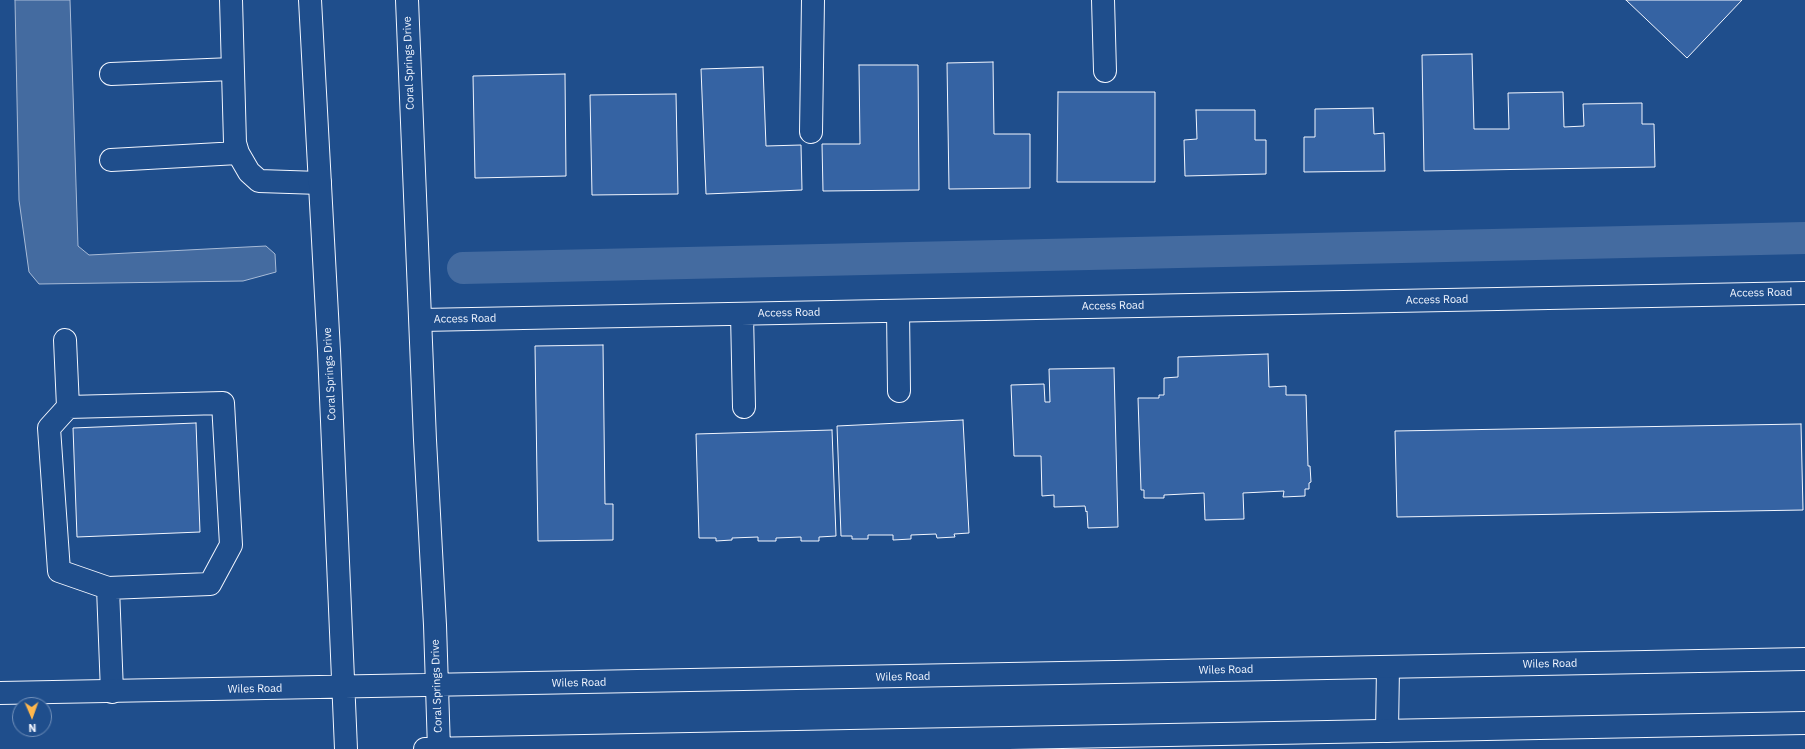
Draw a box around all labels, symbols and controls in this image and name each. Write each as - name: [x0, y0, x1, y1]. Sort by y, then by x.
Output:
- street label: Coral Springs Drive: [401, 16, 417, 110]
- street label: Access Road: [1730, 286, 1792, 300]
- street label: Access Road: [1406, 293, 1468, 307]
- street label: Access Road: [1082, 299, 1144, 313]
- street label: Access Road: [758, 306, 820, 320]
- street label: Access Road: [434, 312, 496, 326]
- street label: Coral Springs Drive: [321, 327, 339, 421]
- street label: Coral Springs Drive: [429, 639, 445, 733]
- street label: Wiles Road: [1522, 657, 1578, 671]
- street label: Wiles Road: [1198, 663, 1254, 677]
- street label: Wiles Road: [875, 670, 931, 684]
- street label: Wiles Road: [551, 676, 607, 690]
- street label: Wiles Road: [227, 682, 283, 696]
- north arrow: [12, 697, 52, 737]
- text: N: [28, 721, 37, 735]

